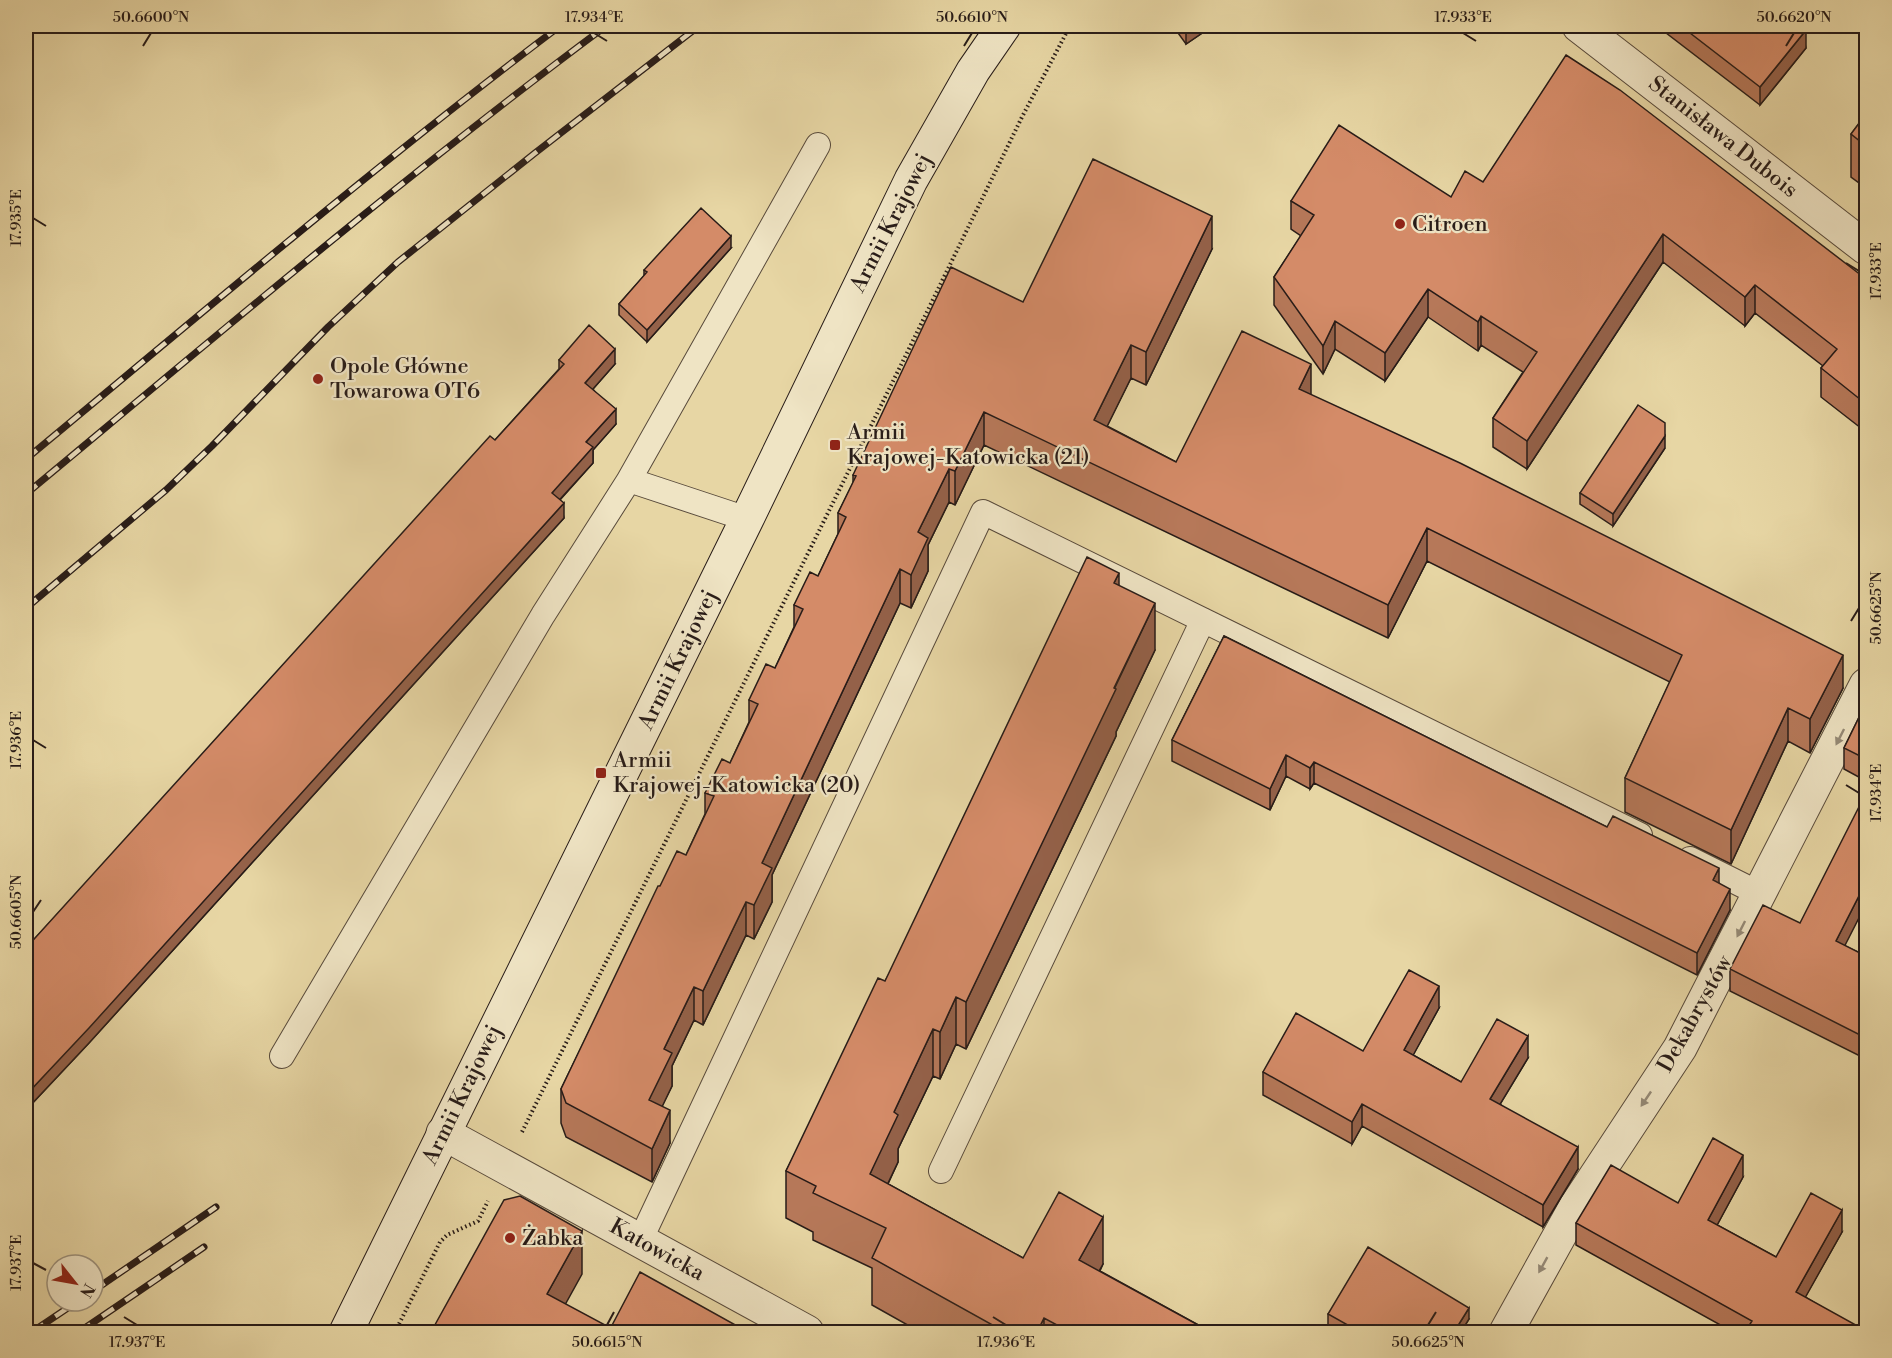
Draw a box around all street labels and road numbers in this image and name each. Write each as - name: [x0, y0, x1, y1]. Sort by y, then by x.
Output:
- street label: Stanisława Dubois: [1643, 70, 1803, 204]
- street label: Armii Krajowej: [844, 149, 938, 298]
- street label: Armii Krajowej: [632, 586, 724, 735]
- street label: Dekabrystów: [1652, 950, 1739, 1077]
- street label: Armii Krajowej: [416, 1021, 508, 1170]
- street label: Katowicka: [605, 1213, 710, 1288]

